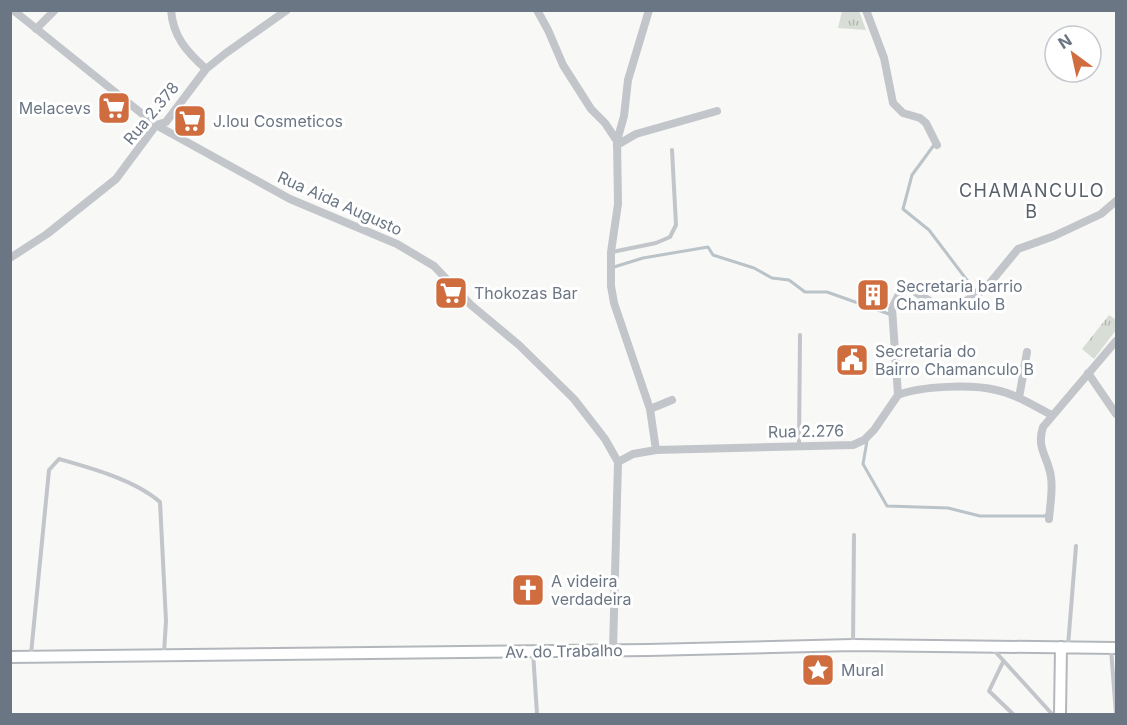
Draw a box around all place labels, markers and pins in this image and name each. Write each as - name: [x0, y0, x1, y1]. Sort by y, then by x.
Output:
- supermarket icon: Melacevs: [96, 90, 132, 126]
- place label: Melacevs: [19, 98, 91, 118]
- supermarket icon: J.lou Cosmeticos: [172, 103, 208, 139]
- place label: J.lou Cosmeticos: [213, 111, 343, 131]
- supermarket icon: Thokozas Bar: [433, 275, 469, 311]
- place label: Secretaria barrio Chamankulo B: [896, 276, 1023, 314]
- building icon: Secretaria barrio Chamankulo B: [855, 277, 891, 313]
- place label: Thokozas Bar: [474, 283, 577, 303]
- place label: Secretaria do Bairro Chamanculo B: [875, 341, 1034, 379]
- public building icon: Secretaria do Bairro Chamanculo B: [834, 342, 870, 378]
- place label: A videira verdadeira: [551, 571, 632, 609]
- church icon: A videira verdadeira: [510, 572, 546, 608]
- place icon: Mural: [800, 652, 836, 688]
- place label: Mural: [841, 660, 884, 680]

